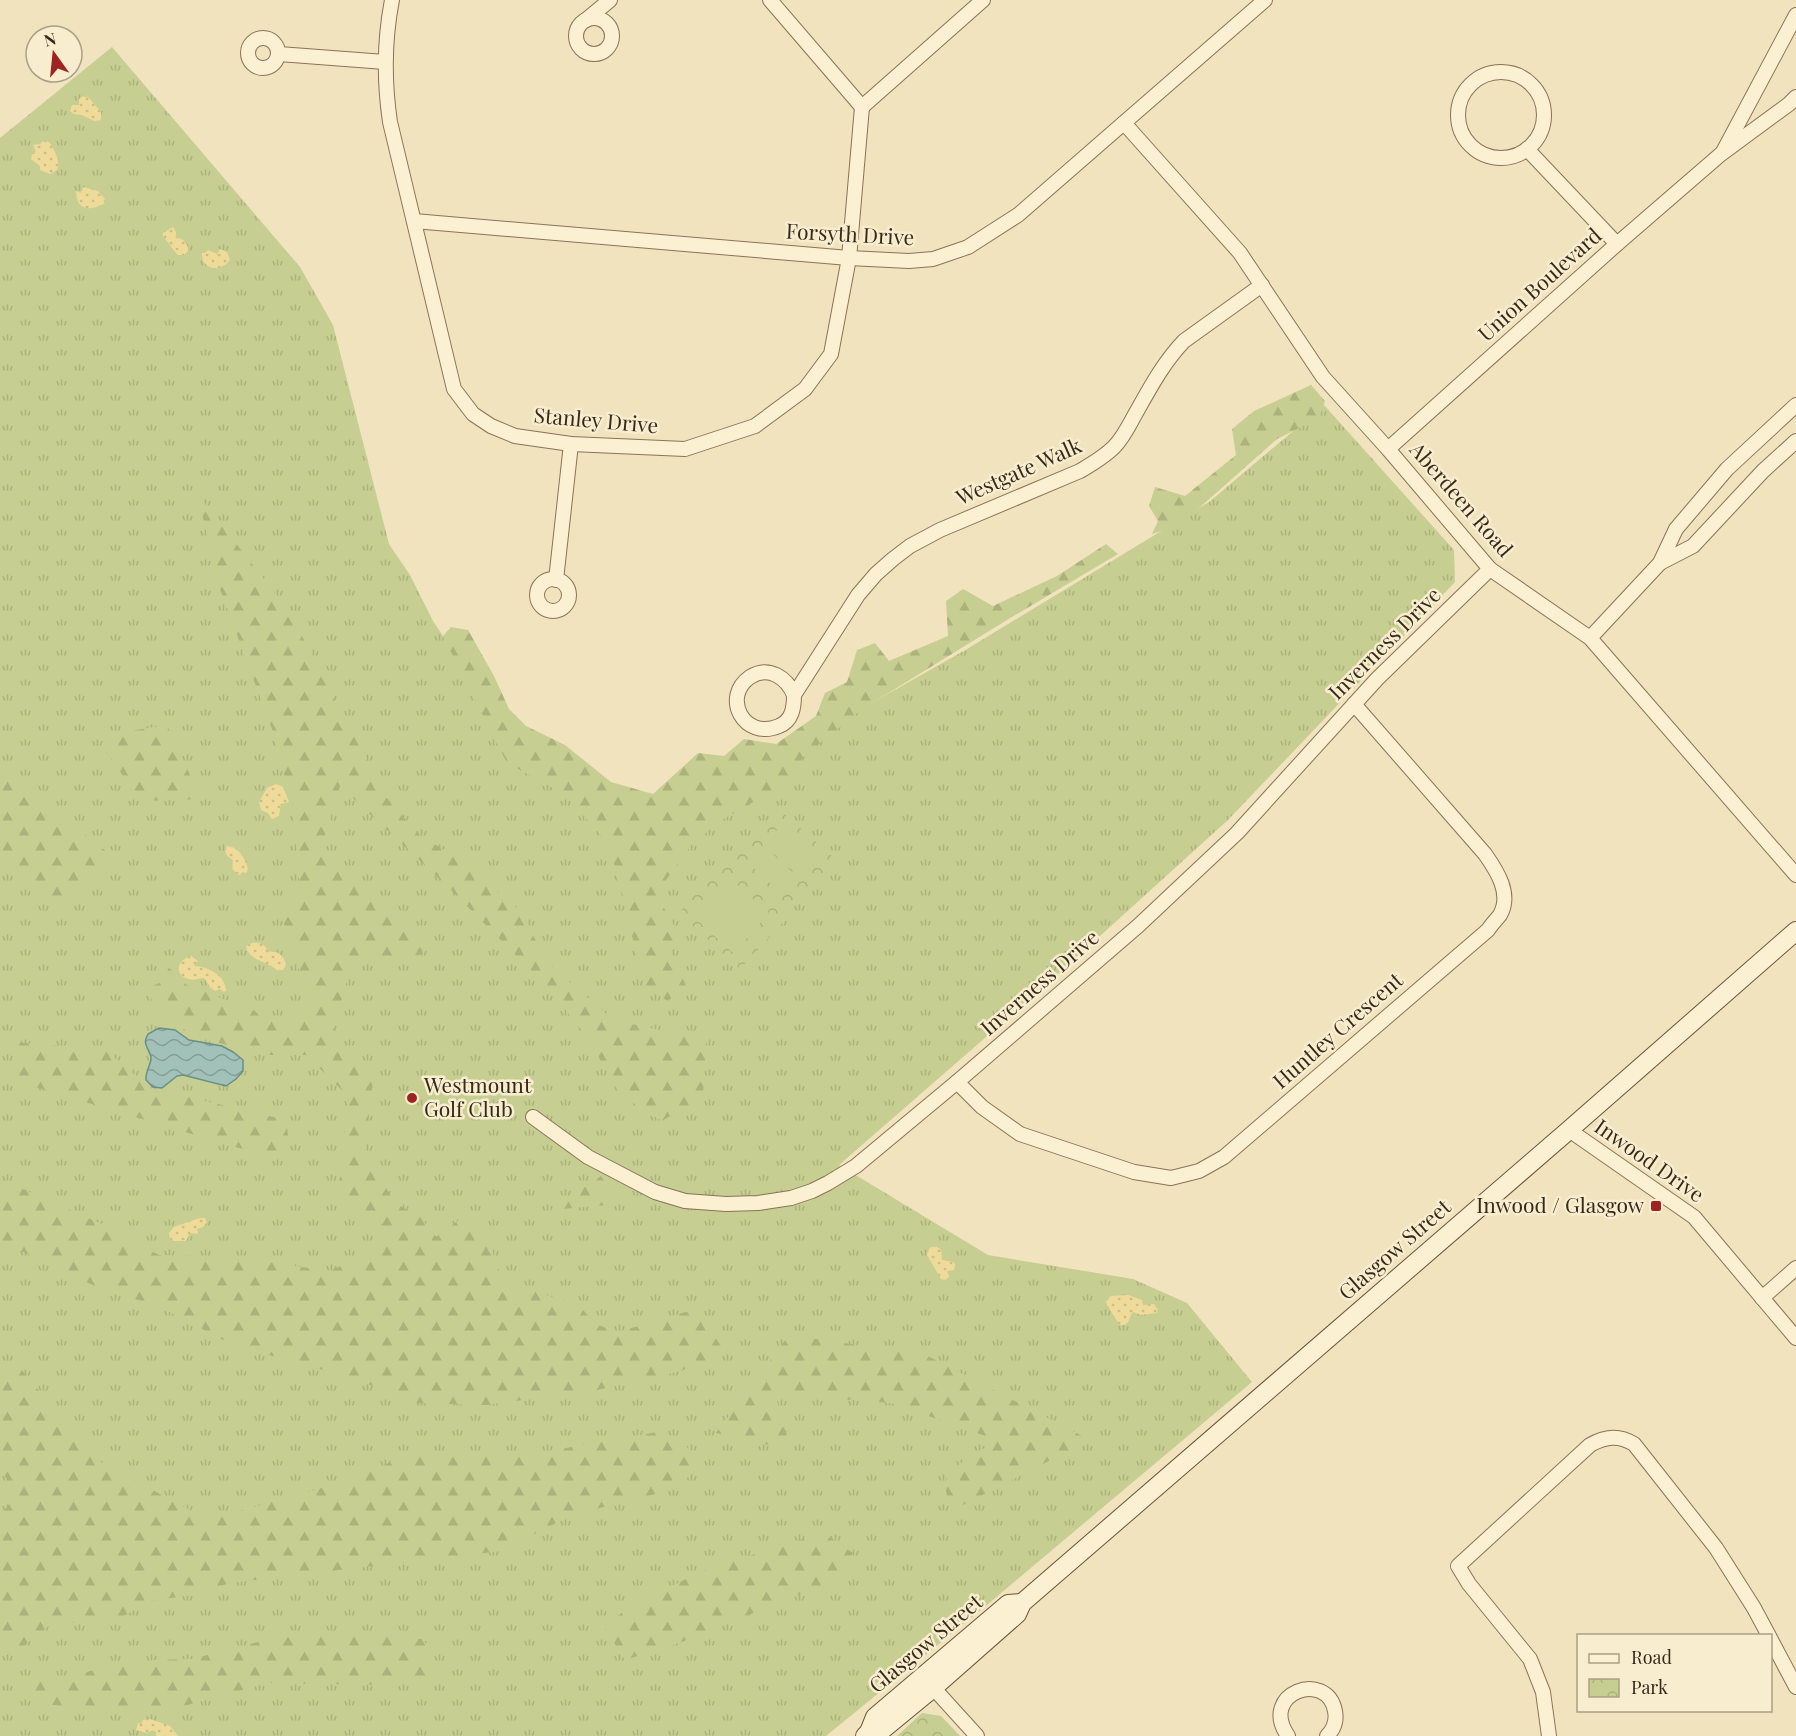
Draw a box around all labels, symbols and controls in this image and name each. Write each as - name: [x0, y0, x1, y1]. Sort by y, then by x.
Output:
- north arrow: [24, 24, 84, 84]
- text: N: [42, 27, 59, 51]
- street label: Forsyth Drive: [785, 216, 915, 250]
- street label: Union Boulevard: [1471, 221, 1606, 346]
- street label: Stanley Drive: [533, 400, 659, 438]
- street label: Westgate Walk: [950, 430, 1086, 511]
- street label: Aberdeen Road: [1404, 435, 1520, 562]
- street label: Inverness Drive: [1321, 580, 1446, 705]
- street label: Inverness Drive: [974, 922, 1104, 1041]
- street label: Huntley Crescent: [1266, 965, 1408, 1094]
- place label: Westmount Golf Club: [423, 1070, 532, 1122]
- marker: Westmount Golf Club: [405, 1091, 419, 1105]
- street label: Inwood Drive: [1590, 1111, 1710, 1207]
- place label: Inwood / Glasgow: [1476, 1190, 1645, 1218]
- street label: Glasgow Street: [1332, 1192, 1456, 1305]
- marker: Inwood / Glasgow: [1649, 1199, 1663, 1213]
- street label: Glasgow Street: [862, 1586, 988, 1698]
- legend: [1577, 1634, 1772, 1712]
- text: Road: [1631, 1645, 1672, 1669]
- text: Park: [1631, 1675, 1668, 1699]

